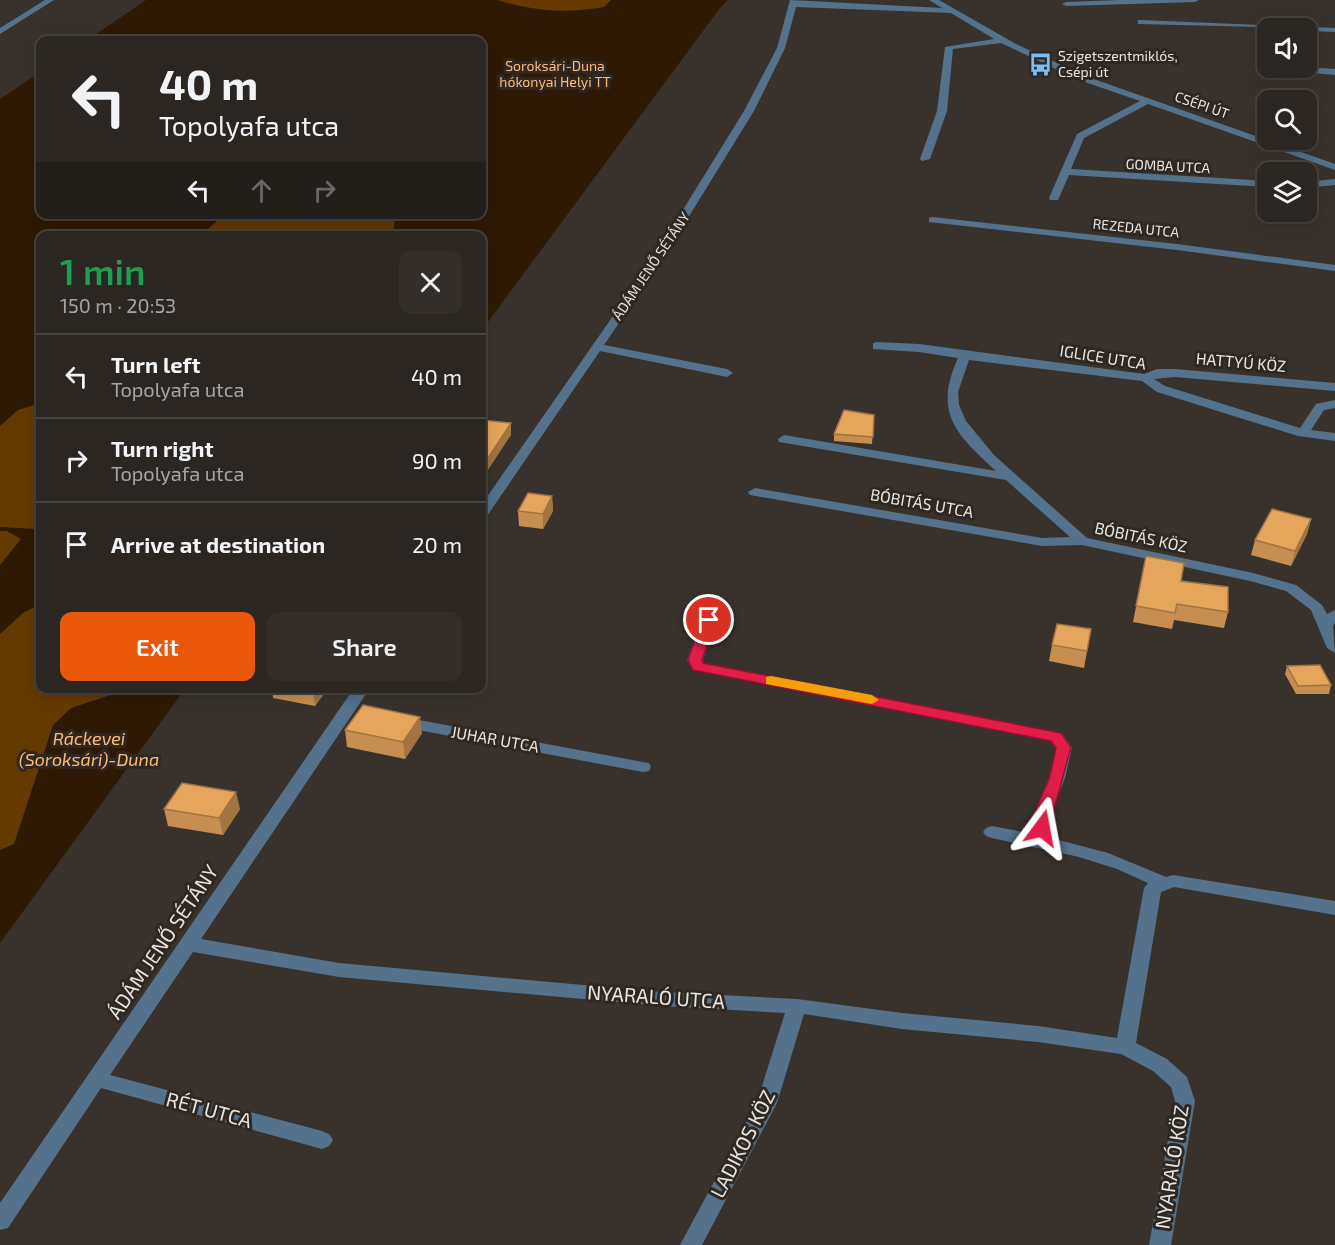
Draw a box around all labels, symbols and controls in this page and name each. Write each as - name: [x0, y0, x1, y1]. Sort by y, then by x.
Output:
- map controls: [1257, 18, 1317, 222]
- button: sound: [1257, 18, 1317, 78]
- place label: Szigetszentmiklós, Csépi út: [1058, 47, 1178, 80]
- bus stop icon: Szigetszentmiklós, Csépi út: [1027, 51, 1053, 77]
- park label: Soroksári-Duna hókonyai Helyi TT: [499, 57, 611, 90]
- text: 40 m: [159, 58, 258, 108]
- icon: left: [60, 60, 138, 138]
- street label: CSÉPI ÚT: [1173, 87, 1231, 122]
- button: search: [1257, 90, 1317, 150]
- text: Topolyafa utca: [159, 109, 339, 141]
- street label: GOMBA UTCA: [1125, 155, 1211, 176]
- button: layers: [1257, 162, 1317, 222]
- icon: left: [182, 174, 215, 207]
- icon: ahead: [245, 174, 278, 207]
- icon: right: [308, 174, 341, 207]
- street label: ÁDÁM JENŐ SÉTÁNY: [608, 209, 693, 323]
- street label: REZEDA UTCA: [1092, 215, 1180, 241]
- text: 1 min: [60, 249, 145, 292]
- button: close: [399, 251, 462, 314]
- text: 150 m · 20:53: [60, 293, 176, 317]
- street label: IGLICE UTCA: [1059, 340, 1148, 373]
- street label: HATTYÚ KÖZ: [1195, 348, 1287, 375]
- text: Turn left: [111, 351, 200, 377]
- icon: left: [60, 360, 93, 393]
- text: 40 m: [411, 363, 462, 389]
- text: Topolyafa utca: [111, 377, 244, 401]
- text: Turn right: [111, 435, 213, 461]
- icon: right: [60, 444, 93, 477]
- text: 90 m: [412, 447, 462, 473]
- text: Topolyafa utca: [111, 461, 244, 485]
- street label: BÓBITÁS UTCA: [869, 484, 975, 521]
- street label: BÓBITÁS KÖZ: [1093, 517, 1189, 556]
- icon: arrive: [60, 528, 93, 561]
- text: Arrive at destination: [111, 531, 325, 557]
- text: 20 m: [412, 531, 462, 557]
- pin: [683, 594, 734, 645]
- icon: arrive: [692, 603, 725, 636]
- button: Exit: [60, 612, 255, 681]
- button: Share: [267, 612, 462, 681]
- street label: JUHAR UTCA: [450, 721, 541, 756]
- water label: Ráckevei (Soroksári)-Duna: [19, 727, 159, 770]
- position arrow: [1010, 796, 1074, 860]
- street label: ÁDÁM JENŐ SÉTÁNY: [102, 859, 223, 1023]
- street label: NYARALÓ UTCA: [586, 979, 726, 1013]
- street label: RÉT UTCA: [164, 1086, 255, 1132]
- street label: LADIKOS KÖZ: [705, 1086, 779, 1201]
- street label: NYARALÓ KÖZ: [1149, 1103, 1193, 1231]

